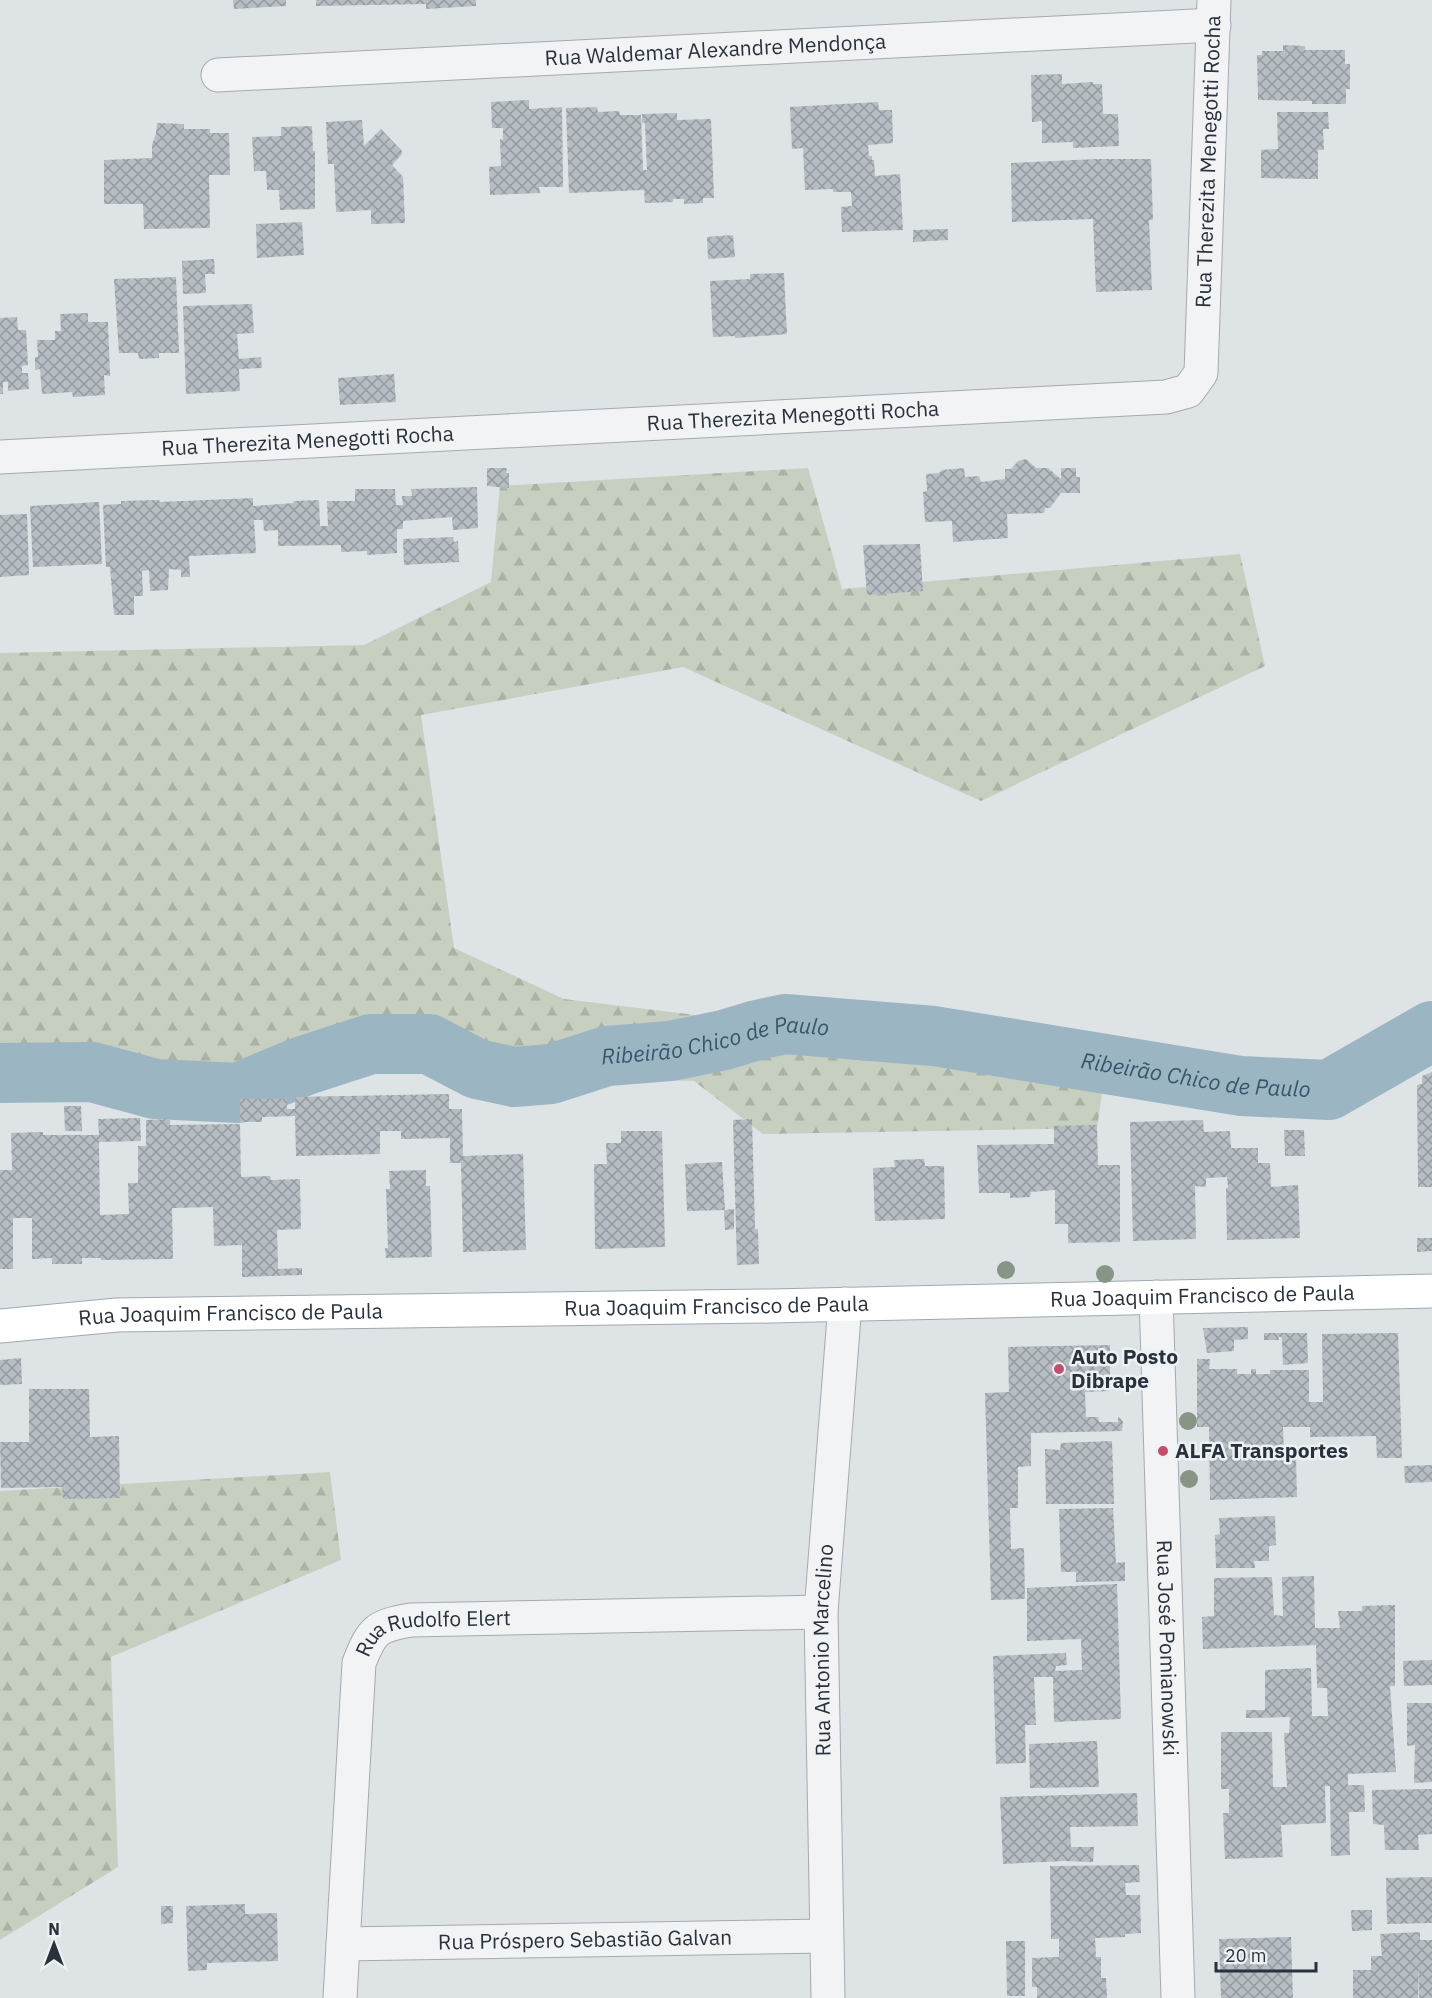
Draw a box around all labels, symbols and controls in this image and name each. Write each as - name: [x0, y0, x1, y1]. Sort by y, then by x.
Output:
- street label: Rua Therezita Menegotti Rocha: [1188, 15, 1226, 308]
- street label: Rua Waldemar Alexandre Mendonça: [544, 26, 887, 72]
- street label: Rua Therezita Menegotti Rocha: [646, 394, 940, 437]
- street label: Rua Therezita Menegotti Rocha: [161, 419, 455, 462]
- water label: Ribeirão Chico de Paulo: [600, 1009, 830, 1070]
- water label: Ribeirão Chico de Paulo: [1079, 1045, 1311, 1103]
- street label: Rua Joaquim Francisco de Paula: [1050, 1278, 1355, 1313]
- street label: Rua Joaquim Francisco de Paula: [564, 1289, 869, 1322]
- street label: Rua Joaquim Francisco de Paula: [77, 1296, 383, 1332]
- place label: Auto Posto Dibrape: [1071, 1342, 1178, 1394]
- marker: Auto Posto Dibrape: [1052, 1362, 1066, 1376]
- place label: ALFA Transportes: [1175, 1436, 1348, 1464]
- marker: ALFA Transportes: [1156, 1444, 1170, 1458]
- street label: Rua José Pomianowski: [1151, 1539, 1185, 1756]
- street label: Rua Antonio Marcelino: [806, 1543, 839, 1757]
- street label: Rua Rudolfo Elert: [348, 1603, 511, 1661]
- north arrow: [24, 1914, 84, 1974]
- text: N: [48, 1919, 60, 1939]
- street label: Rua Próspero Sebastião Galvan: [438, 1923, 732, 1955]
- scale bar: [1216, 1935, 1316, 1973]
- text: 20 m: [1225, 1944, 1267, 1967]

